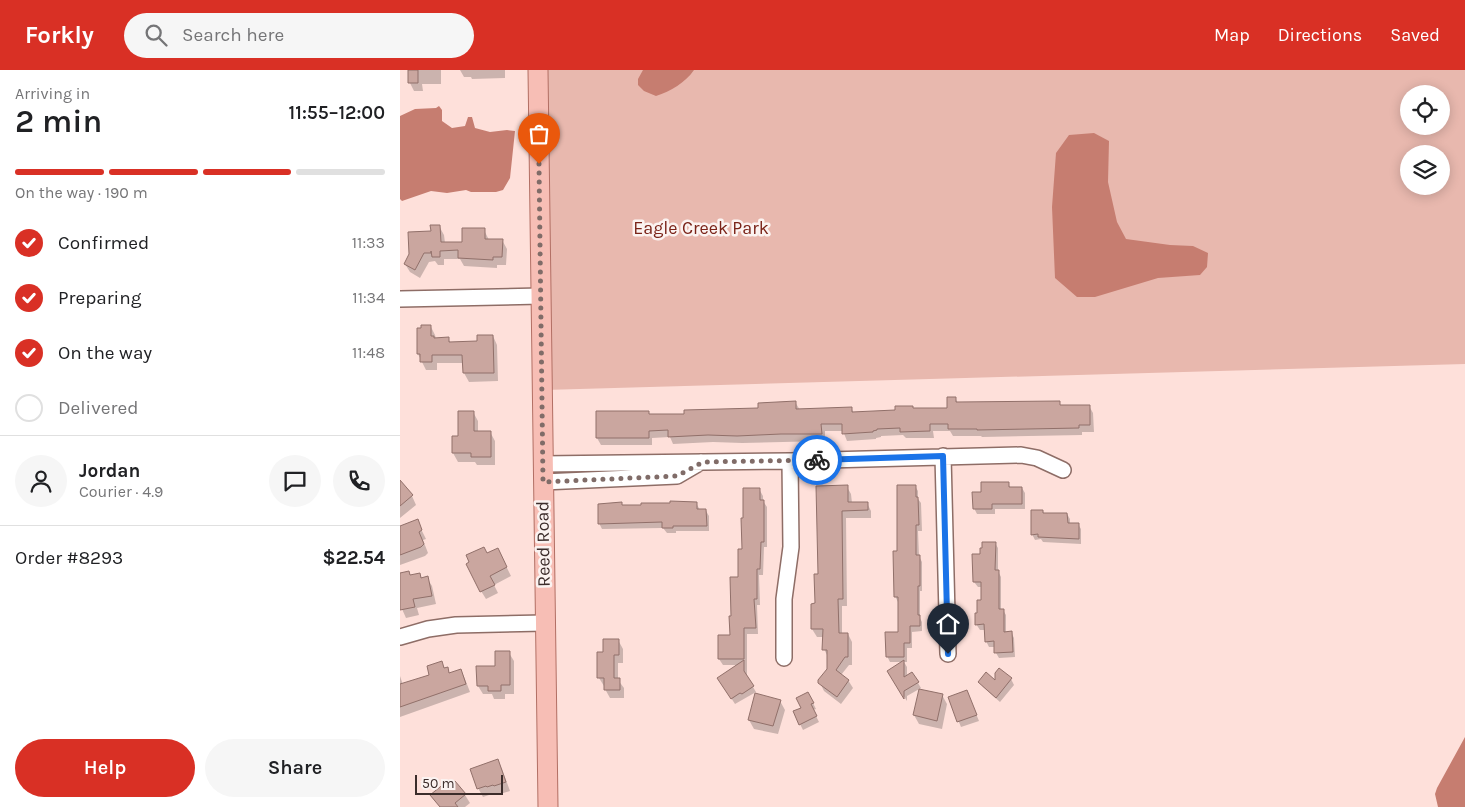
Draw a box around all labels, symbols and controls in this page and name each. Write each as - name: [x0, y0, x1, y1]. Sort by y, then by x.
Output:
- search box: [124, 13, 474, 58]
- text: Forkly: [25, 21, 94, 49]
- icon: search: [142, 21, 170, 49]
- text: Search here: [182, 24, 284, 46]
- text: Map: [1214, 24, 1250, 46]
- text: Directions: [1278, 24, 1362, 46]
- text: Saved: [1390, 24, 1440, 46]
- text: Arriving in: [15, 84, 90, 103]
- map controls: [1400, 85, 1450, 195]
- button: locate: [1400, 85, 1450, 135]
- text: 11:55–12:00: [289, 102, 385, 124]
- text: 2 min: [15, 103, 102, 140]
- pin: [518, 113, 560, 164]
- icon: bag: [525, 120, 553, 148]
- button: layers: [1400, 145, 1450, 195]
- text: On the way · 190 m: [15, 183, 148, 202]
- park label: Eagle Creek Park: [633, 217, 769, 239]
- icon: check: [15, 229, 43, 257]
- text: Confirmed: [58, 232, 149, 254]
- text: 11:33: [352, 233, 385, 252]
- icon: check: [15, 284, 43, 312]
- text: Preparing: [58, 287, 141, 309]
- text: 11:34: [352, 288, 385, 307]
- icon: check: [15, 339, 43, 367]
- text: On the way: [58, 342, 152, 364]
- text: 11:48: [352, 343, 385, 362]
- text: Delivered: [58, 397, 138, 419]
- courier: [792, 435, 842, 485]
- icon: bike: [803, 446, 831, 474]
- button: person: [15, 455, 67, 507]
- button: chat: [269, 455, 321, 507]
- button: phone: [333, 455, 385, 507]
- text: Jordan: [79, 460, 140, 482]
- text: Courier · 4.9: [79, 482, 163, 501]
- street label: Reed Road: [531, 501, 555, 587]
- text: Order #8293: [15, 547, 123, 569]
- text: $22.54: [322, 547, 385, 569]
- pin: [927, 603, 969, 654]
- icon: home: [934, 610, 962, 638]
- button: Help: [15, 739, 195, 797]
- button: Share: [205, 739, 385, 797]
- scale bar: [415, 772, 502, 795]
- text: 50 m: [422, 775, 455, 792]

